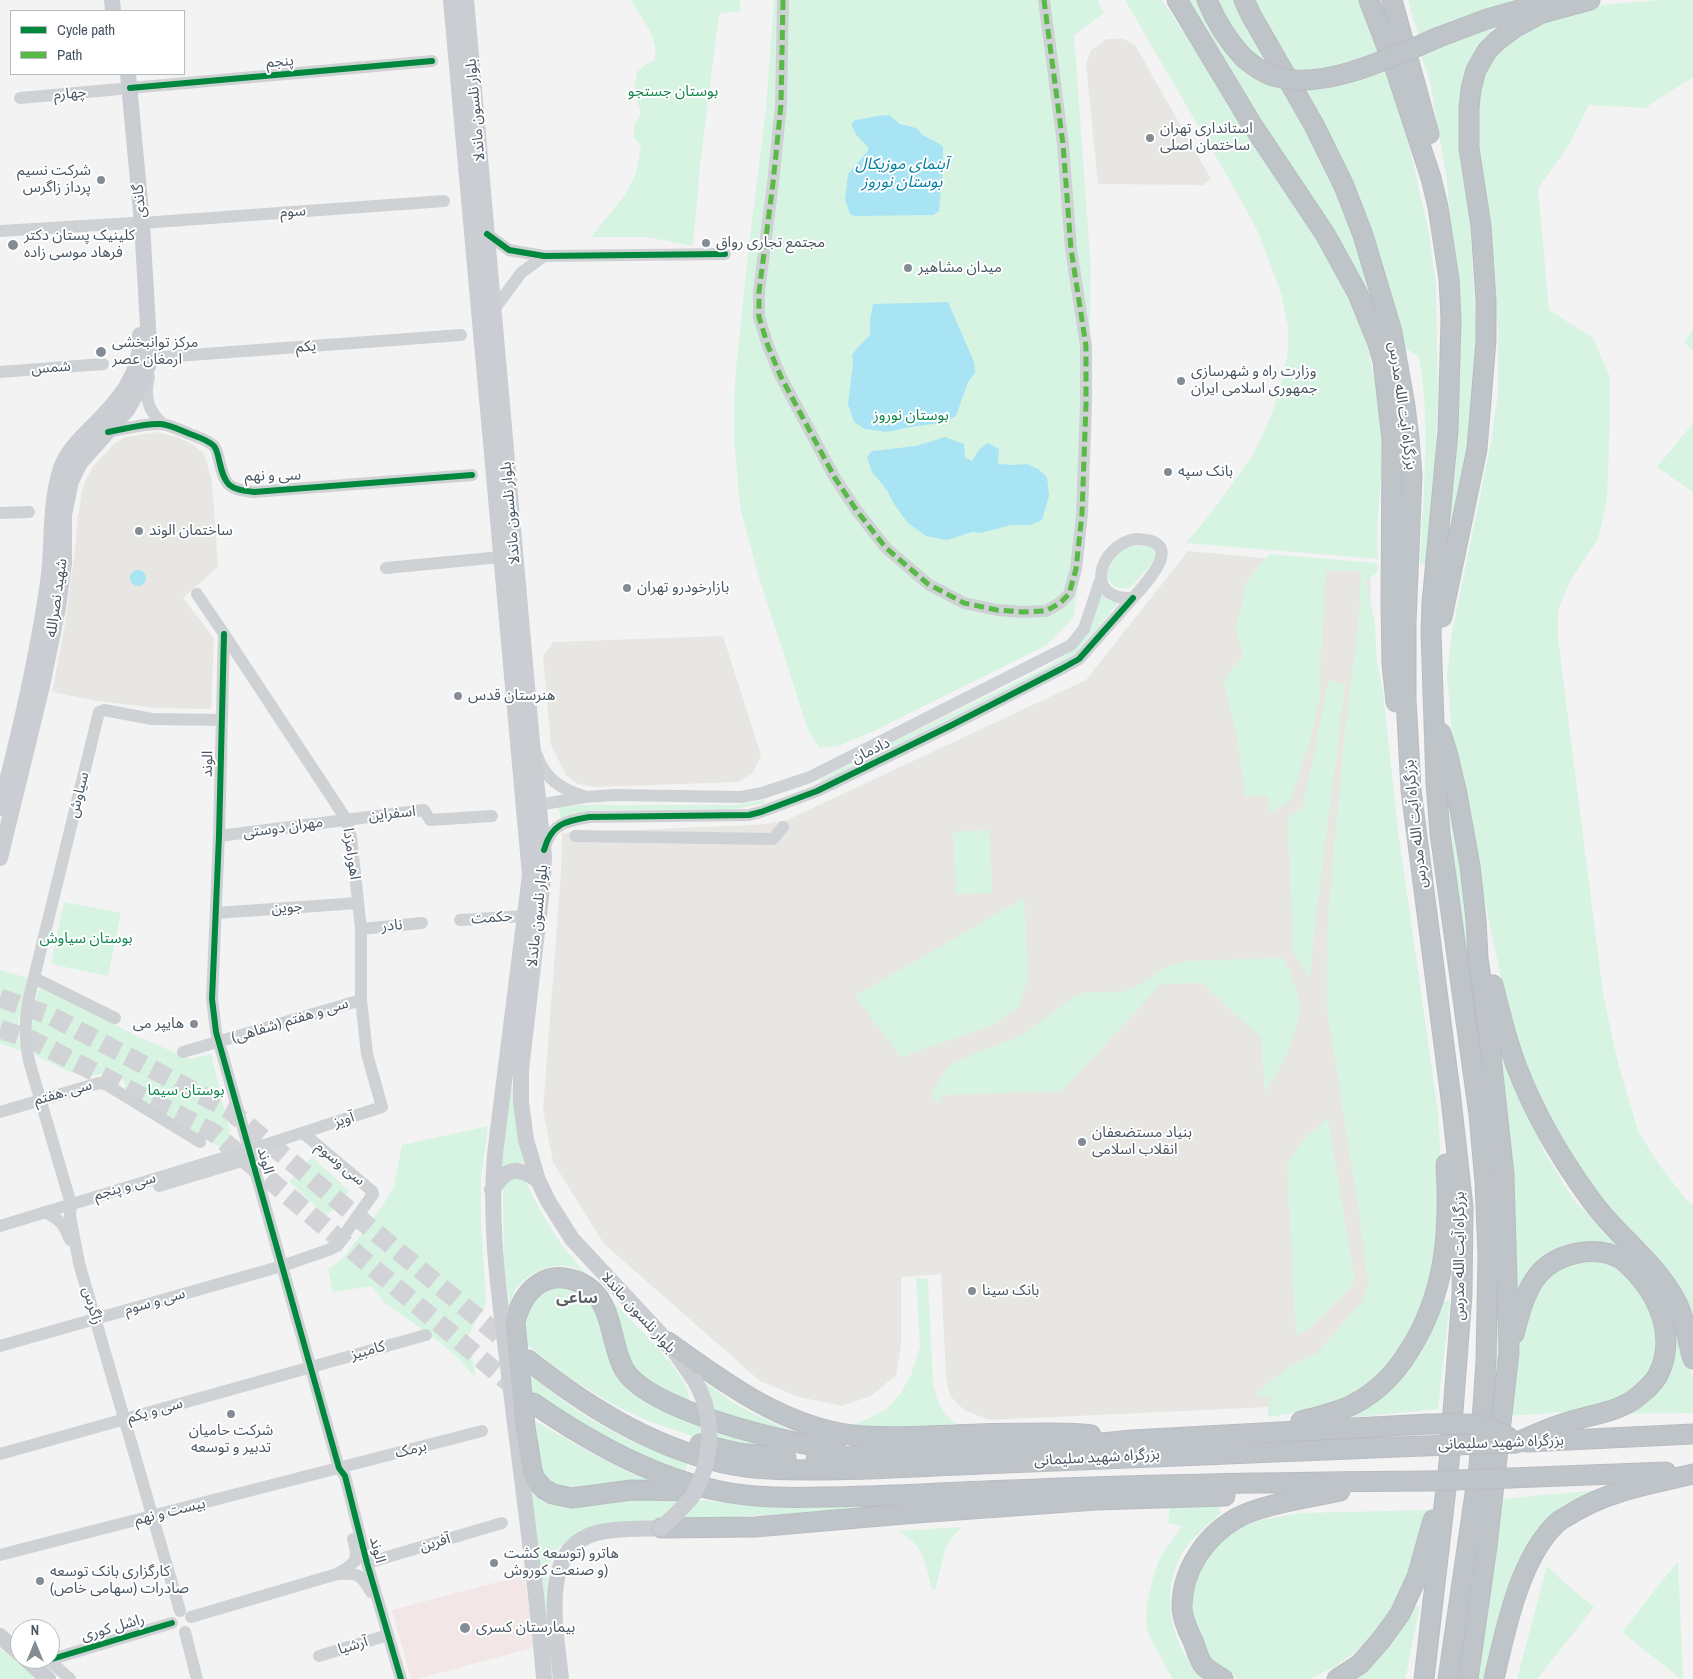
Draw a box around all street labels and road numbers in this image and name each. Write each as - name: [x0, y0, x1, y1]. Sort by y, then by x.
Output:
- street label: پنجم: [265, 52, 295, 72]
- street label: بلوار نلسون ماندلا: [463, 58, 489, 162]
- street label: چهارم: [53, 84, 87, 104]
- street label: گاندی: [130, 183, 150, 219]
- street label: سوم: [279, 202, 307, 222]
- street label: یکم: [295, 337, 317, 357]
- street label: بزرگراه آیت الله مدرس: [1384, 341, 1420, 471]
- street label: شمس: [31, 358, 71, 378]
- street label: بلوار نلسون ماندلا: [498, 461, 524, 565]
- street label: سی و نهم: [245, 467, 301, 485]
- street label: شهید نصرالله: [43, 557, 71, 639]
- street label: دادمان: [849, 734, 893, 768]
- street label: الوند: [199, 751, 217, 777]
- street label: بزرگراه آیت الله مدرس: [1400, 759, 1432, 889]
- street label: سیاوش: [65, 770, 93, 820]
- street label: اسفراین: [368, 803, 416, 825]
- street label: مهران دوستی: [242, 813, 324, 843]
- street label: اهورامزدا: [338, 827, 364, 881]
- street label: بلوار نلسون ماندلا: [524, 864, 552, 968]
- street label: جوین: [271, 898, 303, 918]
- street label: حکمت: [471, 908, 513, 928]
- street label: نادر: [381, 916, 403, 936]
- street label: سی و هفتم (شفاهی): [229, 995, 351, 1047]
- street label: سی .هفتم: [32, 1076, 94, 1110]
- street label: آویز: [331, 1108, 357, 1132]
- street label: سی وسوم: [312, 1138, 368, 1190]
- street label: الوند: [253, 1146, 277, 1176]
- street label: سی و پنجم: [92, 1169, 158, 1205]
- street label: بزرگراه آیت الله مدرس: [1451, 1191, 1469, 1321]
- street label: بلوار نلسون ماندلا: [597, 1269, 679, 1357]
- street label: زاگرس: [78, 1285, 106, 1327]
- street label: سی و سوم: [123, 1285, 187, 1319]
- street label: کامبیز: [349, 1338, 387, 1364]
- street label: سی و یکم: [125, 1395, 185, 1427]
- street label: بزرگراه شهید سلیمانی: [1438, 1432, 1564, 1454]
- street label: برمک: [393, 1437, 429, 1463]
- street label: بزرگراه شهید سلیمانی: [1034, 1446, 1160, 1470]
- street label: بیست و نهم: [133, 1495, 207, 1529]
- street label: آفرین: [418, 1530, 452, 1556]
- street label: الوند: [365, 1535, 389, 1565]
- street label: راشل کوری: [79, 1610, 147, 1646]
- street label: آرشیا: [336, 1633, 370, 1659]

